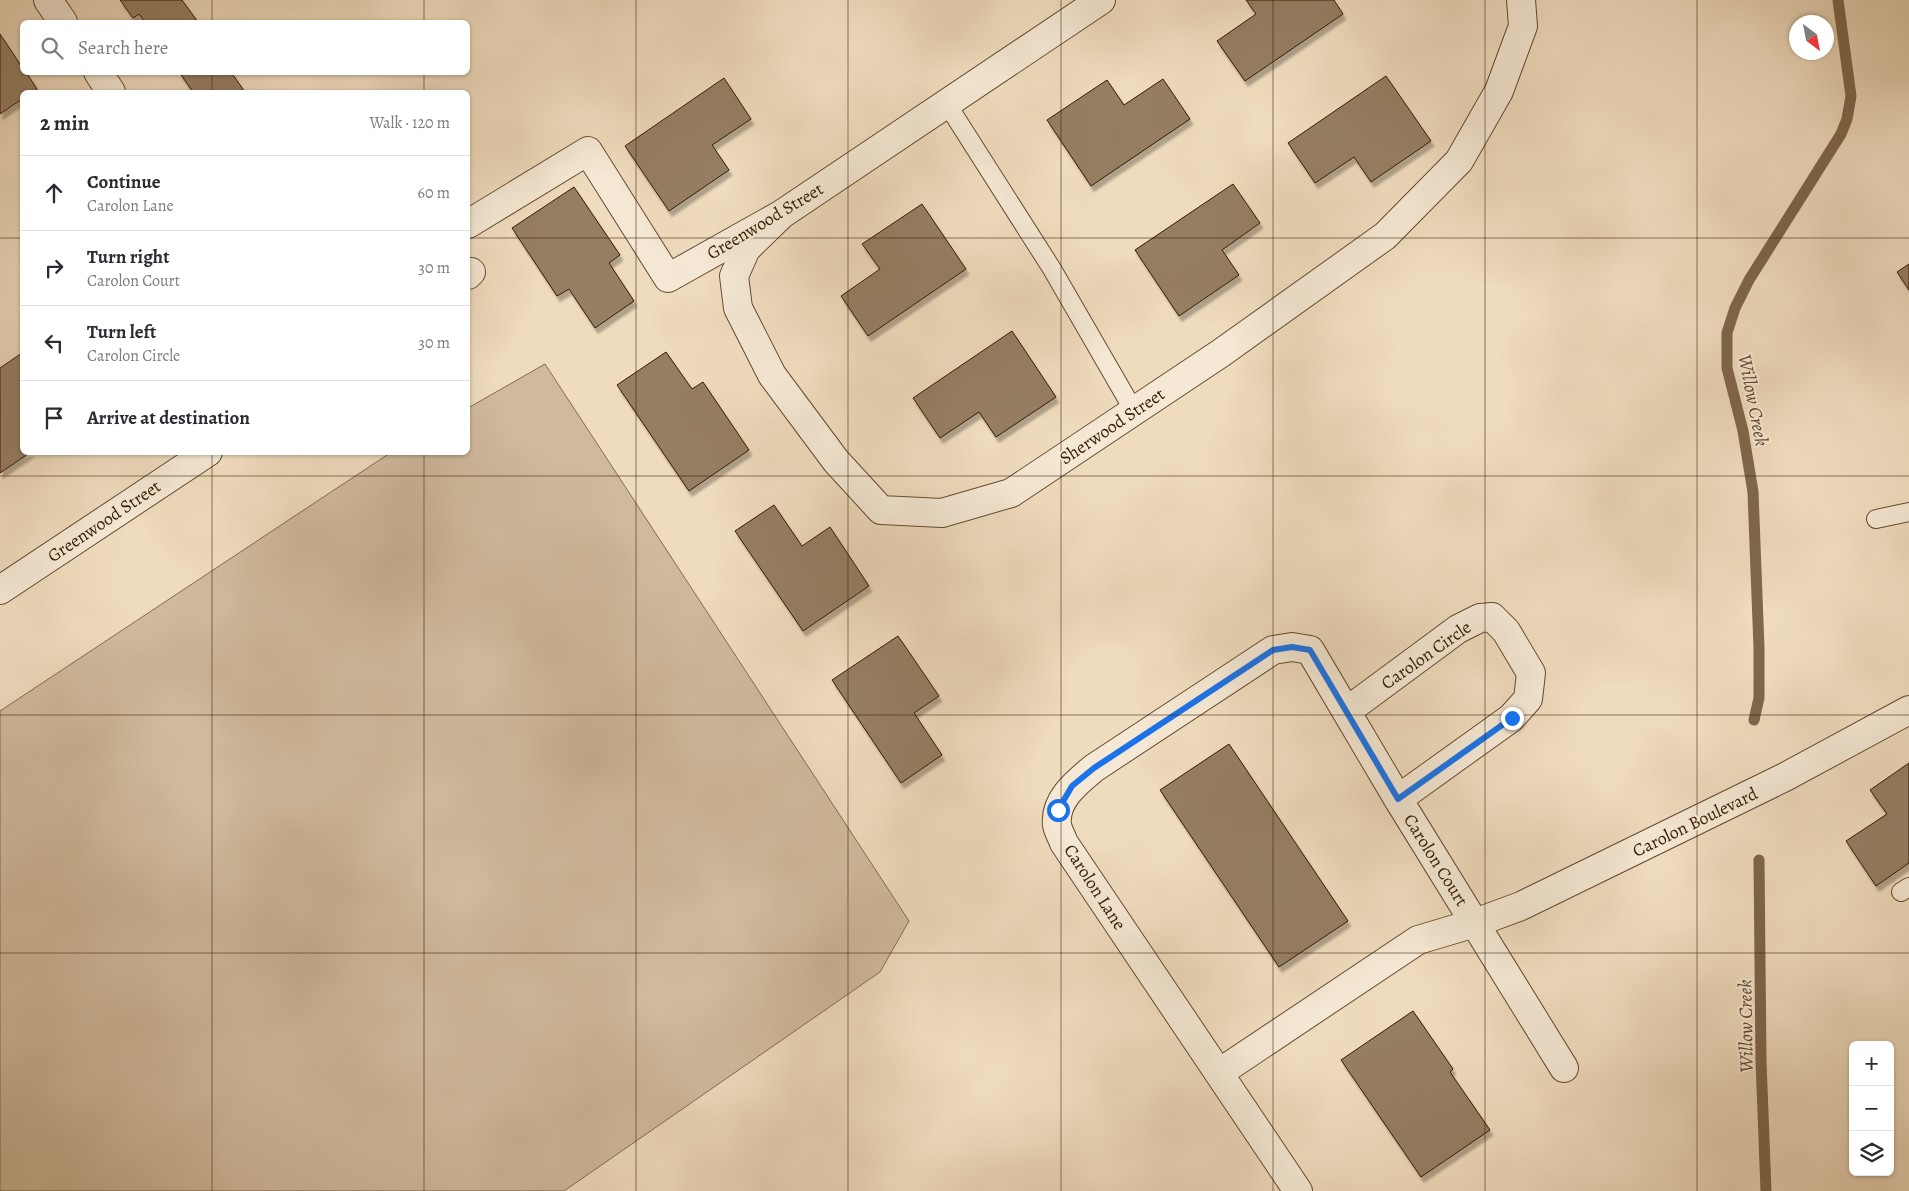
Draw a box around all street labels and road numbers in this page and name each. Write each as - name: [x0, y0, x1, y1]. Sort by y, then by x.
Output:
- street label: Greenwood Street: [702, 177, 828, 265]
- street label: Sherwood Street: [1055, 382, 1169, 470]
- street label: Greenwood Street: [43, 474, 165, 568]
- street label: Carolon Circle: [1376, 615, 1476, 695]
- street label: Carolon Boulevard: [1628, 781, 1762, 863]
- street label: Carolon Court: [1398, 809, 1474, 911]
- street label: Carolon Lane: [1058, 840, 1132, 934]

